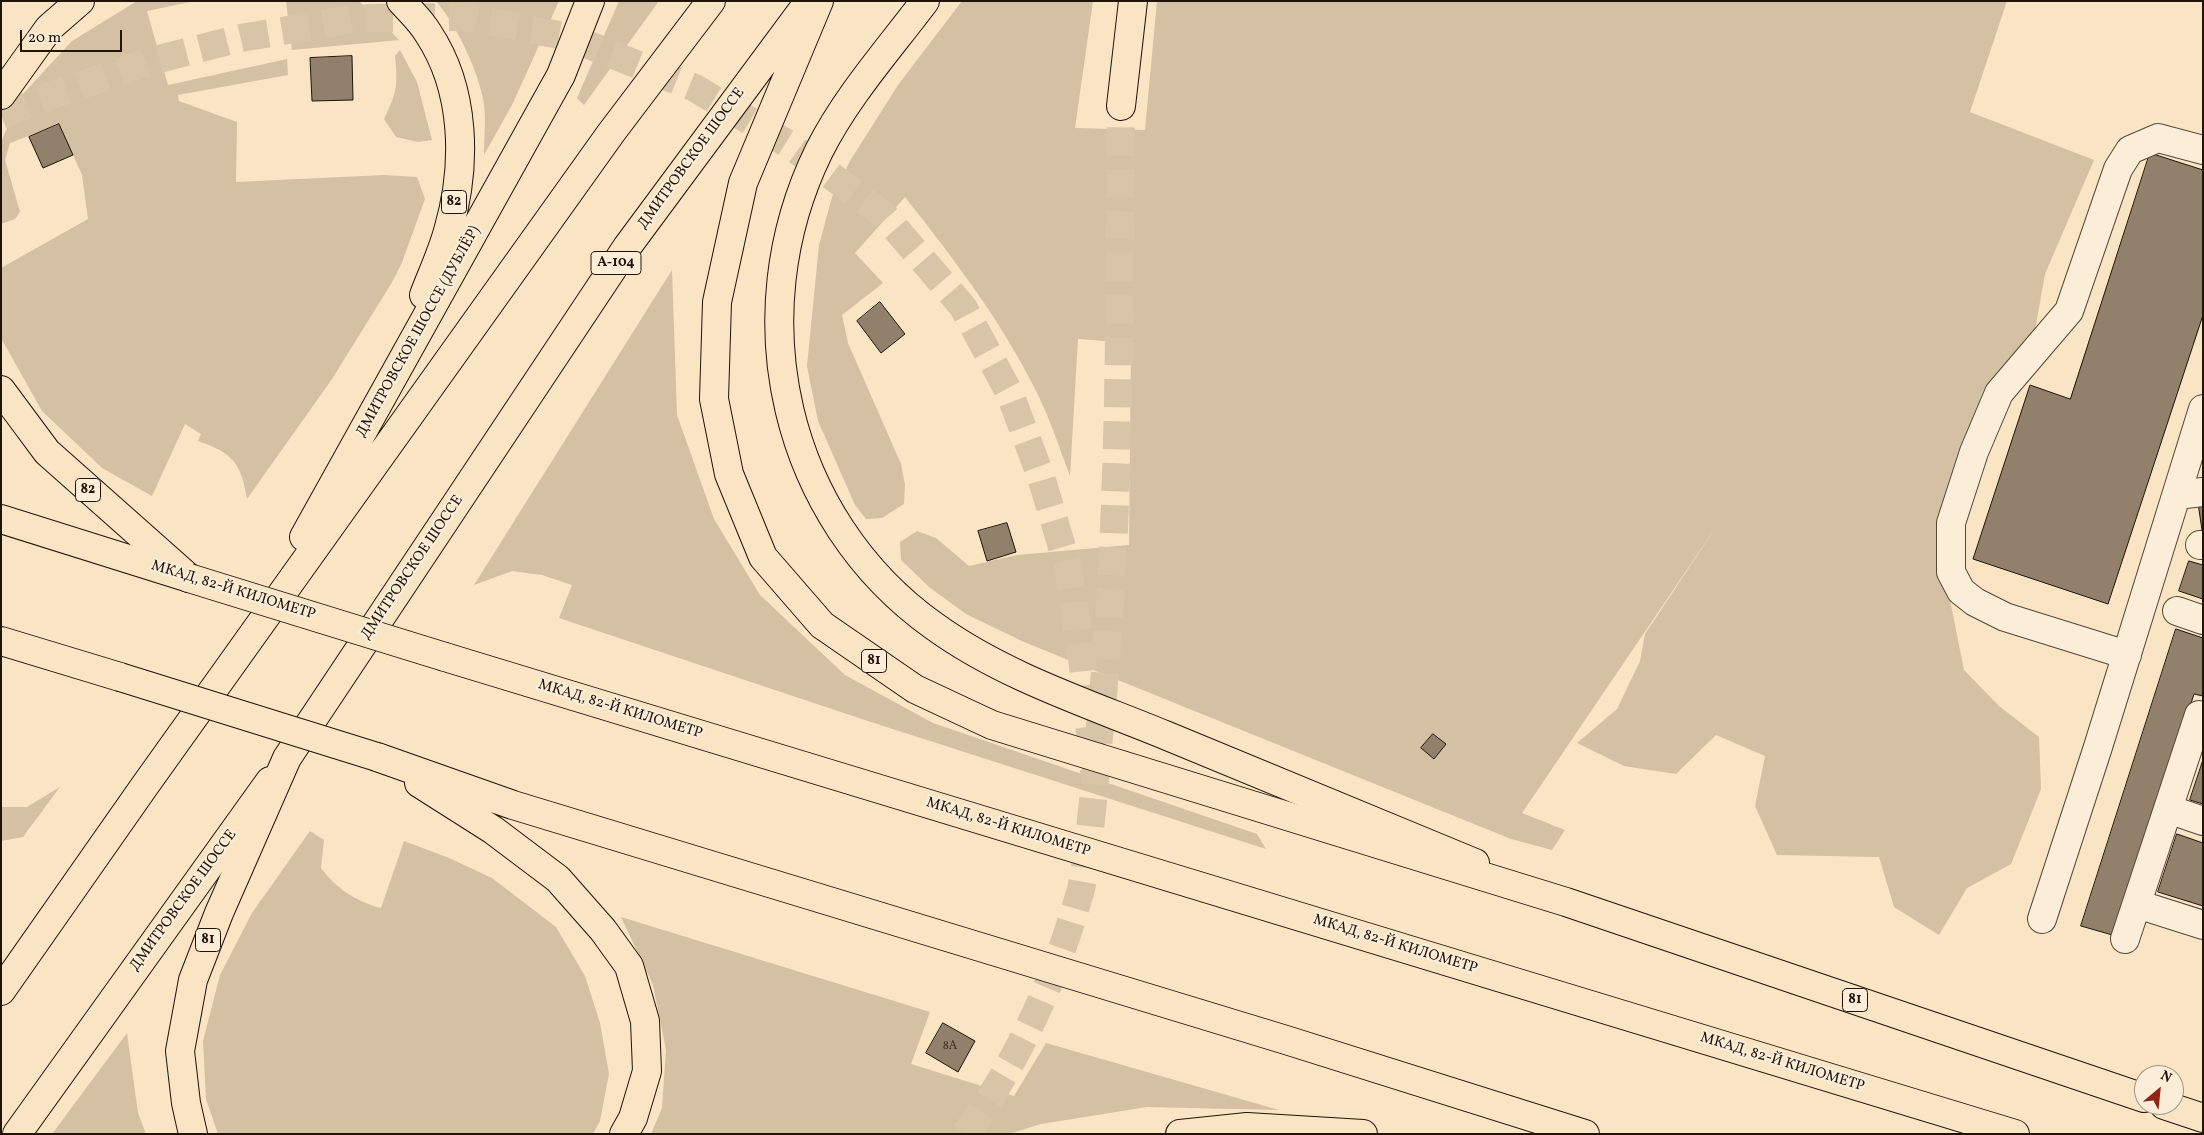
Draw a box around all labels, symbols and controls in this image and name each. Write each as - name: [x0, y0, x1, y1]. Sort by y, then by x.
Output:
- scale bar: [22, 20, 125, 52]
- text: 20 m: [28, 28, 61, 49]
- street label: ДМИТРОВСКОЕ ШОССЕ: [635, 85, 749, 233]
- road number: 82: [442, 190, 466, 213]
- street label: ДМИТРОВСКОЕ ШОССЕ (ДУБЛЁР): [353, 223, 485, 441]
- road number: А-104: [591, 252, 641, 274]
- road number: 82: [76, 478, 100, 502]
- street label: ДМИТРОВСКОЕ ШОССЕ: [358, 492, 468, 644]
- street label: МКАД, 82-Й КИЛОМЕТР: [149, 557, 317, 625]
- road number: 81: [862, 649, 886, 672]
- street label: МКАД, 82-Й КИЛОМЕТР: [536, 676, 704, 744]
- street label: МКАД, 82-Й КИЛОМЕТР: [924, 794, 1092, 862]
- street label: ДМИТРОВСКОЕ ШОССЕ: [127, 827, 241, 975]
- street label: МКАД, 82-Й КИЛОМЕТР: [1311, 911, 1479, 979]
- road number: 81: [196, 928, 220, 952]
- road number: 81: [1842, 988, 1868, 1012]
- street label: МКАД, 82-Й КИЛОМЕТР: [1698, 1029, 1866, 1097]
- house number: 8А: [943, 1040, 957, 1054]
- north arrow: [2134, 1065, 2184, 1115]
- text: N: [2157, 1066, 2175, 1088]

